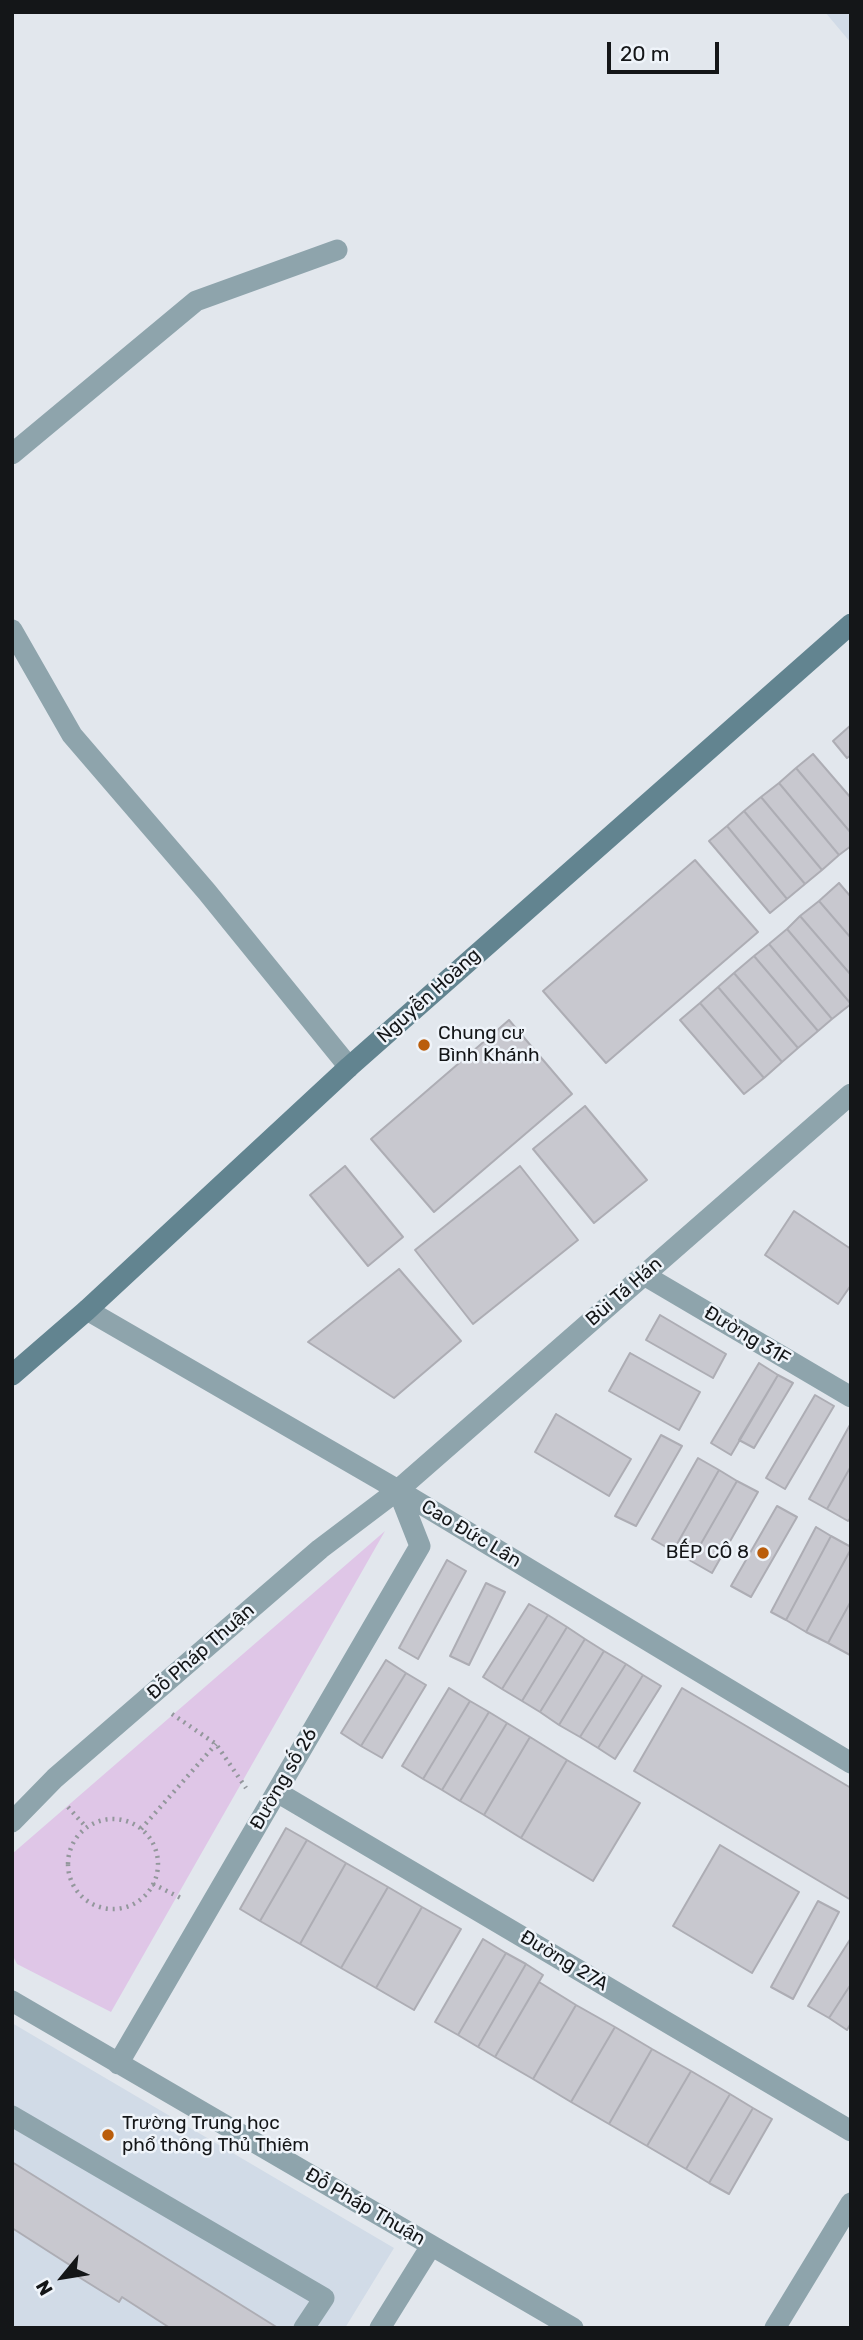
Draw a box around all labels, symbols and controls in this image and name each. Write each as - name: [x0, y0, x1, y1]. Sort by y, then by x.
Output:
- scale bar: [611, 28, 723, 72]
- text: 20 m: [620, 41, 669, 66]
- street label: Nguyễn Hoàng: [373, 944, 485, 1048]
- place label: Chung cư Bình Khánh: [438, 1023, 540, 1067]
- marker: Chung cư Bình Khánh: [416, 1037, 432, 1053]
- street label: Bùi Tá Hán: [581, 1253, 667, 1331]
- street label: Đường 31F: [700, 1301, 794, 1371]
- street label: Cao Đức Lân: [417, 1495, 525, 1573]
- place label: BẾP CÔ 8: [666, 1542, 749, 1564]
- marker: BẾP CÔ 8: [755, 1545, 771, 1561]
- street label: Đỗ Pháp Thuận: [143, 1599, 259, 1705]
- street label: Đường số 26: [246, 1724, 322, 1834]
- street label: Đường 27A: [516, 1926, 612, 1996]
- place label: Trường Trung học phổ thông Thủ Thiêm: [122, 2113, 309, 2157]
- marker: Trường Trung học phổ thông Thủ Thiêm: [100, 2127, 116, 2143]
- street label: Đỗ Pháp Thuận: [301, 2163, 429, 2251]
- north arrow: [28, 2242, 98, 2312]
- text: N: [31, 2276, 58, 2299]

